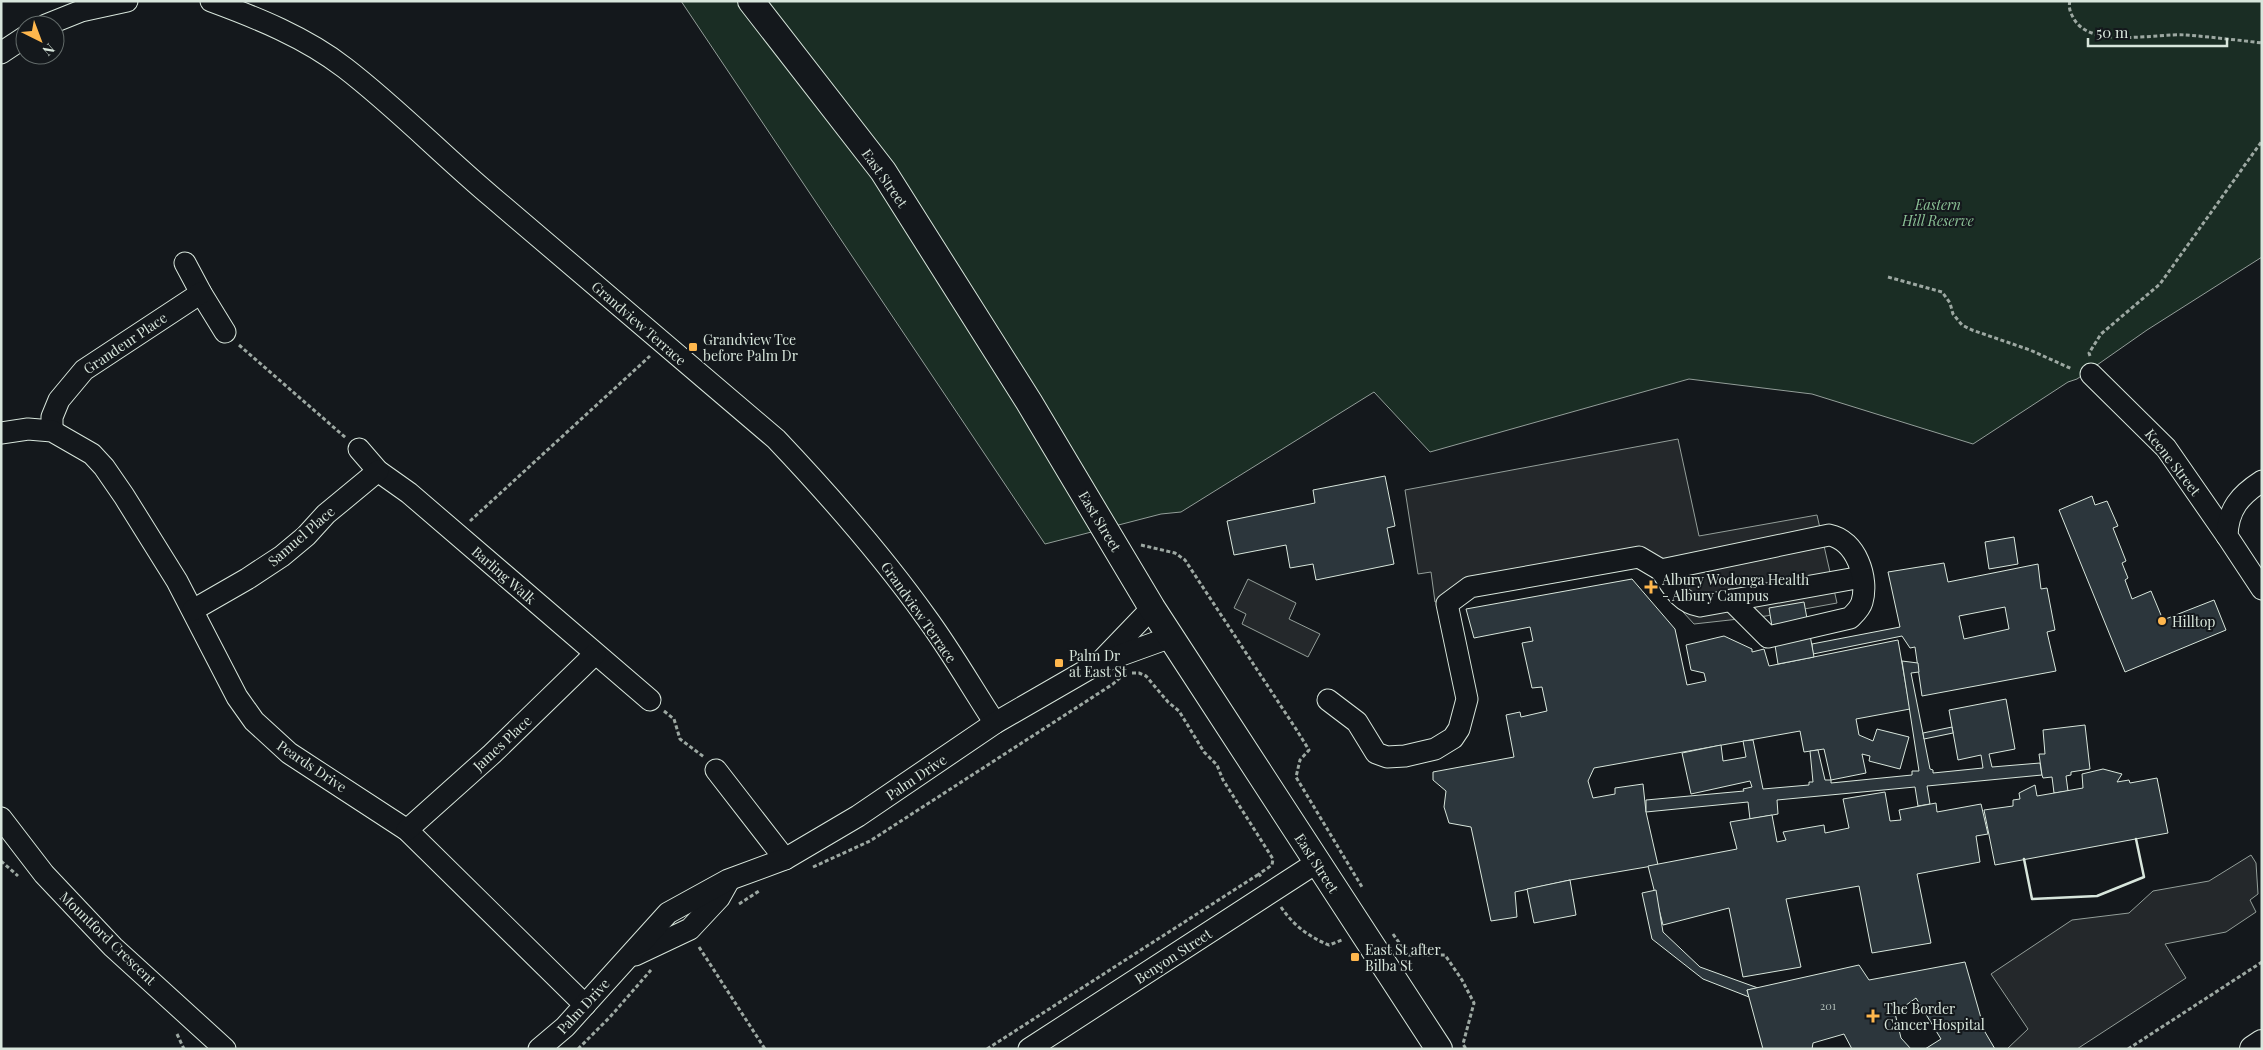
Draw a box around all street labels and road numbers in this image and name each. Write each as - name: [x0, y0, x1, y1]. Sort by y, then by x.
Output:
- street label: East Street: [858, 145, 913, 212]
- street label: Grandview Terrace: [588, 277, 690, 369]
- street label: Grandeur Place: [79, 308, 171, 378]
- street label: Keene Street: [2141, 425, 2206, 500]
- street label: East Street: [1074, 487, 1126, 556]
- street label: Samuel Place: [264, 502, 338, 570]
- street label: Barling Walk: [468, 542, 540, 608]
- street label: Grandview Terrace: [877, 558, 961, 666]
- street label: James Place: [468, 711, 535, 776]
- street label: Peards Drive: [273, 736, 351, 796]
- street label: Palm Drive: [882, 750, 950, 804]
- street label: East Street: [1291, 829, 1344, 897]
- street label: Mountford Crescent: [56, 887, 161, 990]
- street label: Benyon Street: [1131, 923, 1216, 988]
- street label: Palm Drive: [552, 974, 614, 1038]

